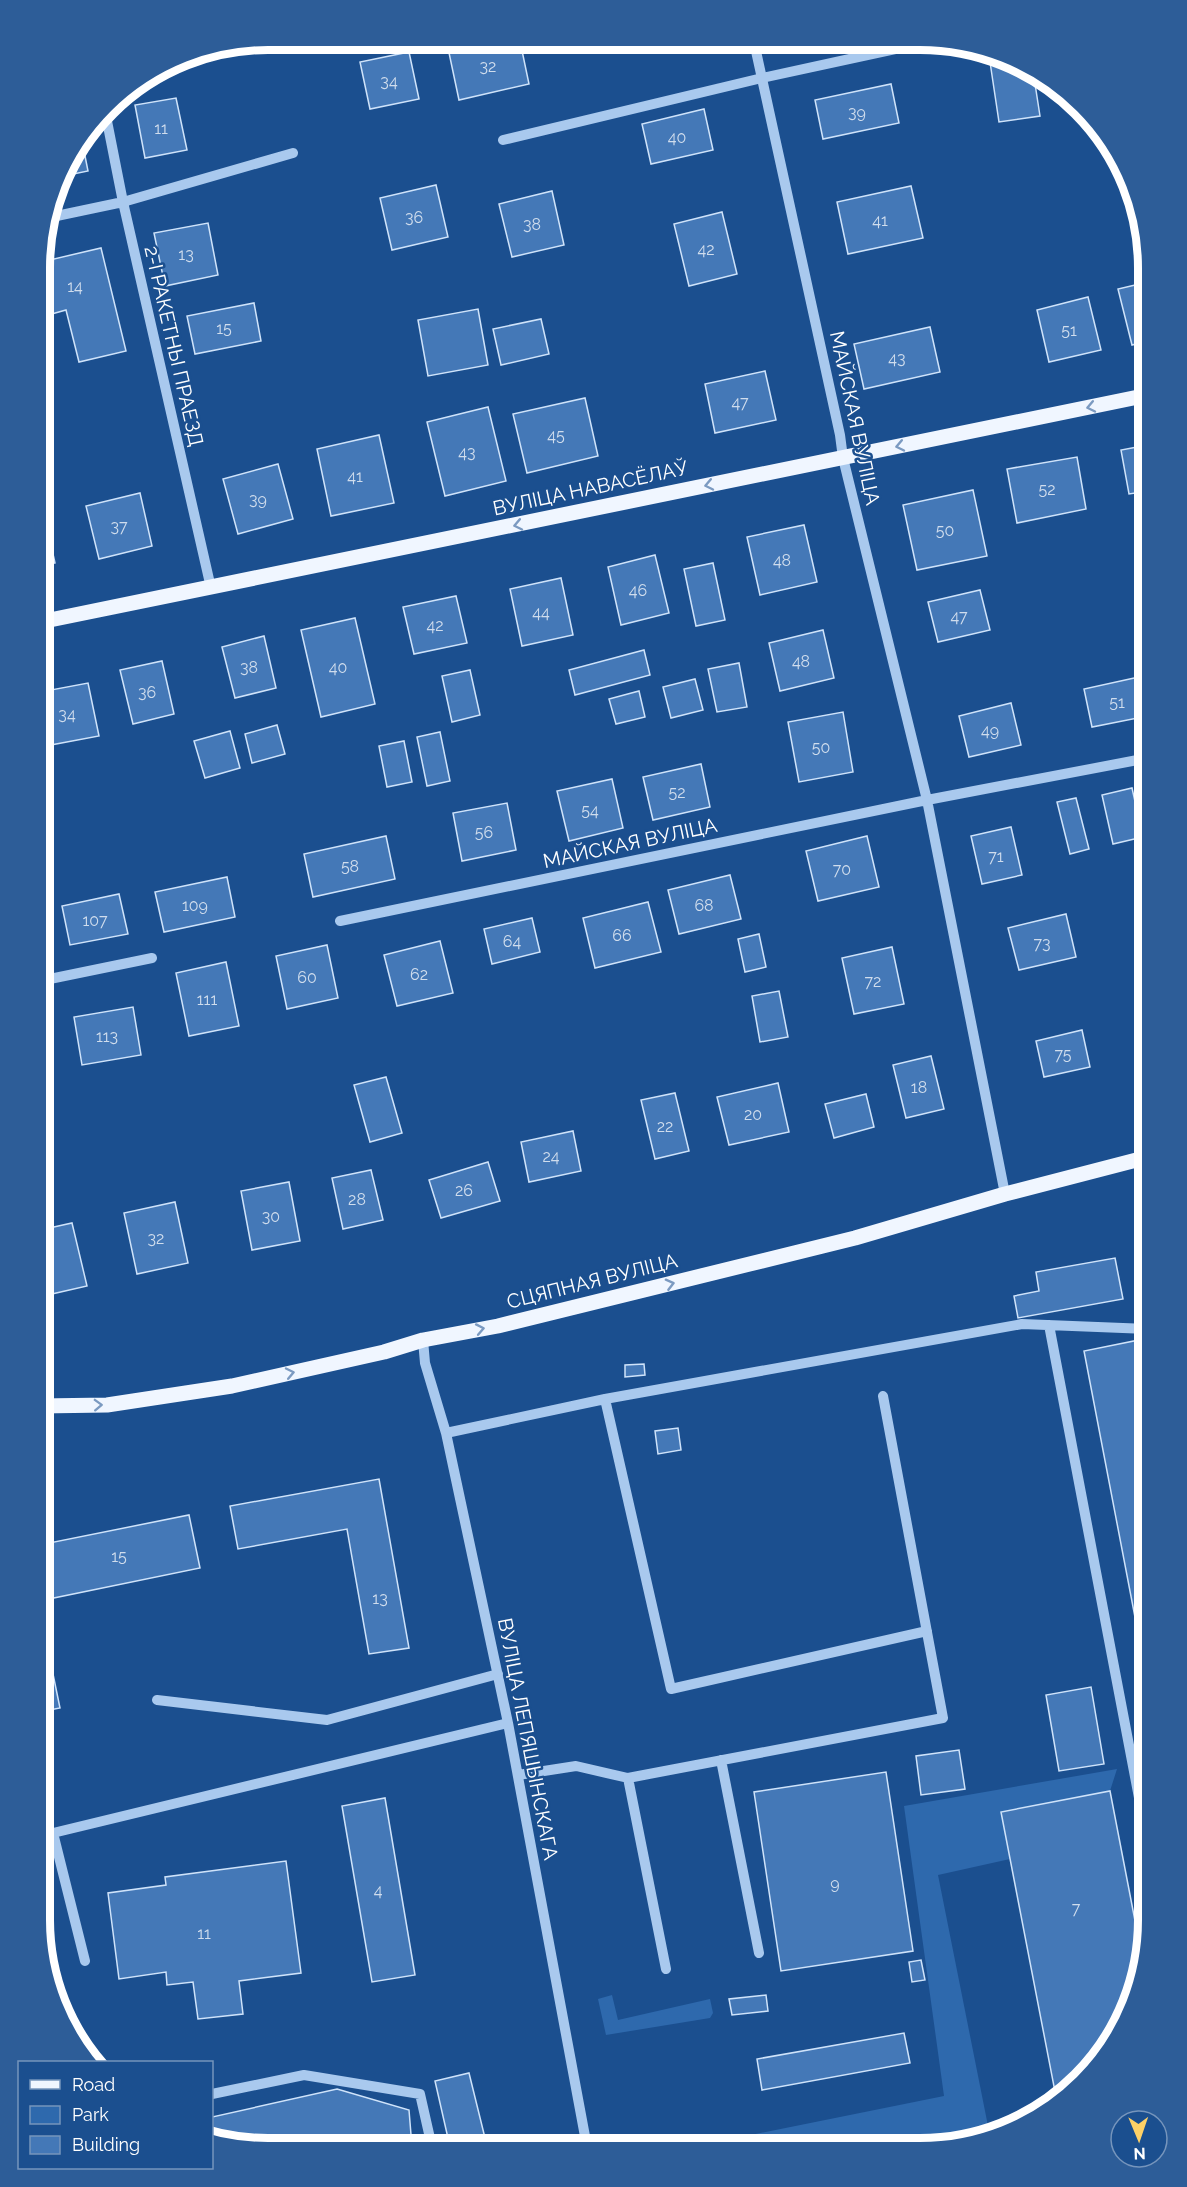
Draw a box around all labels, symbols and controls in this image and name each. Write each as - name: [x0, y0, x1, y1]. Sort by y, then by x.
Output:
- house number: 32: [480, 57, 496, 76]
- house number: 34: [380, 72, 398, 91]
- house number: 39: [848, 103, 866, 122]
- house number: 11: [154, 119, 168, 138]
- house number: 40: [668, 128, 686, 147]
- house number: 36: [405, 208, 423, 227]
- house number: 41: [872, 211, 888, 230]
- house number: 38: [523, 215, 541, 234]
- house number: 42: [697, 240, 715, 259]
- street label: 2-І РАКЕТНЫ ПРАЕЗД: [139, 243, 209, 449]
- house number: 13: [178, 245, 194, 264]
- house number: 14: [67, 277, 83, 296]
- house number: 15: [216, 319, 232, 338]
- house number: 51: [1061, 321, 1077, 340]
- street label: МАЙСКАЯ ВУЛІЦА: [825, 329, 885, 508]
- house number: 43: [888, 349, 906, 368]
- house number: 47: [731, 393, 749, 412]
- one-way arrow: [1086, 400, 1096, 413]
- house number: 45: [547, 426, 565, 445]
- one-way arrow: [895, 439, 905, 452]
- house number: 43: [458, 443, 476, 462]
- street label: ВУЛІЦА НАВАСЁЛАЎ: [490, 455, 690, 520]
- house number: 41: [347, 467, 363, 486]
- one-way arrow: [704, 478, 714, 491]
- house number: 52: [1038, 480, 1056, 499]
- house number: 39: [249, 490, 267, 509]
- house number: 37: [110, 517, 128, 536]
- one-way arrow: [513, 518, 523, 531]
- house number: 50: [936, 521, 954, 540]
- house number: 48: [773, 551, 791, 570]
- house number: 46: [629, 581, 647, 600]
- house number: 44: [532, 603, 550, 622]
- house number: 47: [950, 607, 968, 626]
- house number: 42: [426, 616, 444, 635]
- house number: 48: [792, 652, 810, 671]
- house number: 38: [240, 658, 258, 677]
- house number: 40: [329, 658, 347, 677]
- house number: 36: [138, 683, 156, 702]
- house number: 51: [1109, 693, 1125, 712]
- house number: 34: [58, 705, 76, 724]
- house number: 49: [981, 721, 999, 740]
- house number: 50: [812, 738, 830, 757]
- house number: 52: [668, 783, 686, 802]
- house number: 54: [581, 801, 599, 820]
- street label: МАЙСКАЯ ВУЛІЦА: [541, 813, 720, 873]
- house number: 56: [475, 823, 493, 842]
- house number: 71: [988, 847, 1004, 866]
- house number: 58: [341, 857, 359, 876]
- house number: 70: [833, 860, 851, 879]
- house number: 109: [182, 896, 208, 915]
- house number: 68: [694, 896, 714, 915]
- house number: 107: [82, 911, 108, 930]
- house number: 66: [612, 926, 632, 945]
- house number: 64: [503, 932, 521, 951]
- house number: 73: [1033, 934, 1051, 953]
- house number: 62: [410, 965, 428, 984]
- house number: 60: [297, 968, 317, 987]
- house number: 72: [865, 972, 881, 991]
- house number: 111: [197, 990, 217, 1009]
- house number: 113: [96, 1027, 118, 1046]
- house number: 75: [1054, 1045, 1072, 1064]
- house number: 18: [911, 1078, 927, 1097]
- house number: 20: [744, 1105, 762, 1124]
- house number: 22: [657, 1117, 673, 1136]
- house number: 24: [542, 1147, 560, 1166]
- house number: 26: [455, 1181, 473, 1200]
- house number: 28: [348, 1190, 366, 1209]
- house number: 30: [262, 1207, 280, 1226]
- house number: 32: [148, 1229, 164, 1248]
- street label: СЦЯПНАЯ ВУЛІЦА: [504, 1248, 680, 1314]
- one-way arrow: [664, 1278, 674, 1291]
- one-way arrow: [475, 1323, 485, 1336]
- one-way arrow: [285, 1367, 295, 1380]
- one-way arrow: [94, 1399, 103, 1411]
- house number: 15: [111, 1547, 127, 1566]
- house number: 13: [372, 1589, 388, 1608]
- street label: ВУЛІЦА ЛЕПЯШЫНСКАГА: [493, 1616, 563, 1863]
- house number: 9: [830, 1874, 840, 1893]
- house number: 4: [374, 1881, 383, 1900]
- house number: 7: [1072, 1899, 1081, 1918]
- house number: 11: [197, 1924, 211, 1943]
- legend: [18, 2061, 213, 2169]
- text: Road: [72, 2074, 115, 2095]
- text: Park: [72, 2104, 109, 2125]
- north arrow: [1109, 2109, 1169, 2169]
- text: Building: [72, 2134, 140, 2155]
- text: N: [1133, 2144, 1146, 2163]

